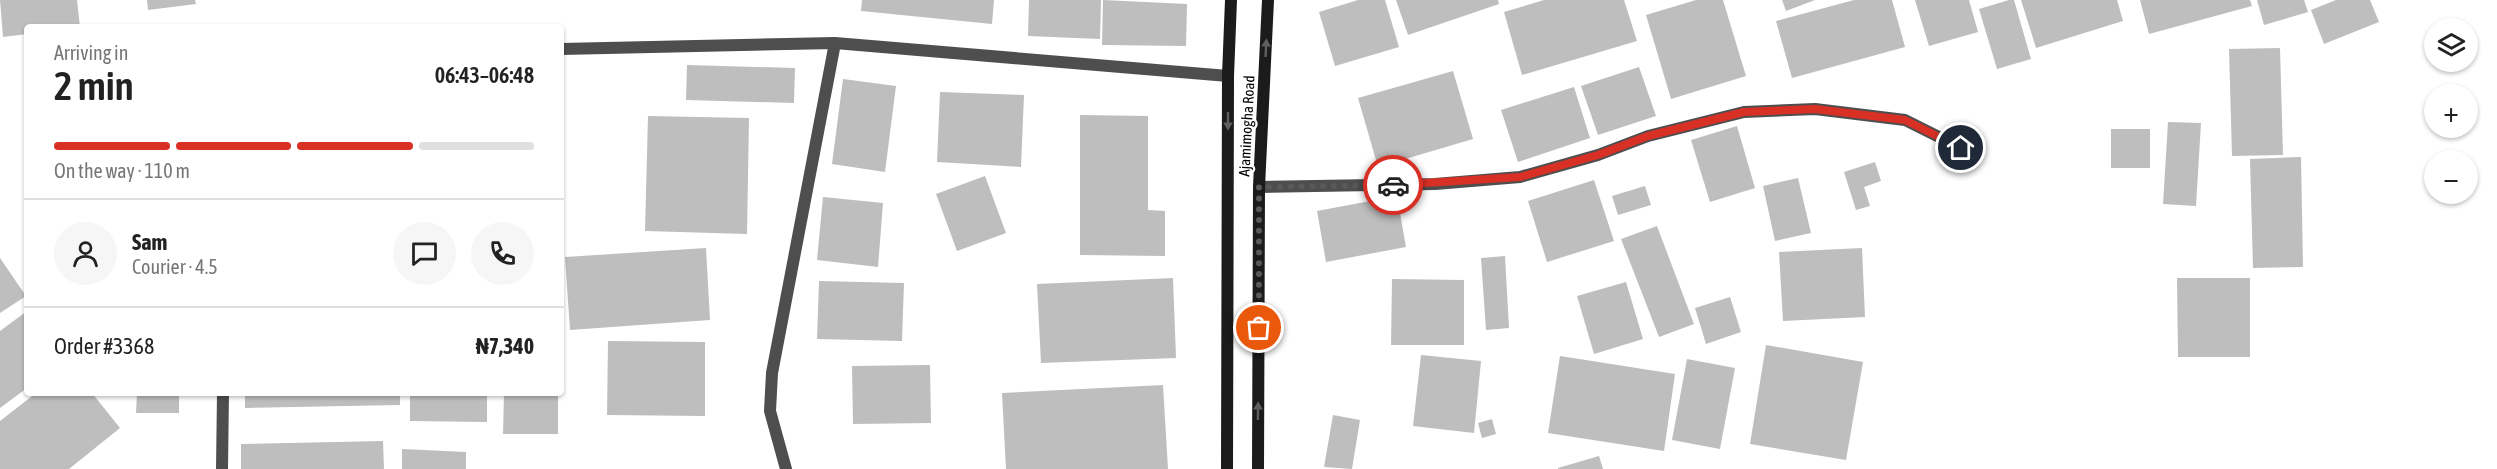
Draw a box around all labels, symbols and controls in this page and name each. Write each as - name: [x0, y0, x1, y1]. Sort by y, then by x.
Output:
- map controls: [2424, 18, 2478, 204]
- button: layers: [2424, 18, 2478, 72]
- one-way arrow: [1261, 38, 1270, 57]
- text: Arriving in: [54, 41, 128, 64]
- text: 06:43–06:48: [435, 62, 534, 88]
- text: 2 min: [54, 64, 134, 108]
- street label: Ajamimogha Road: [1235, 75, 1258, 177]
- button: +: [2424, 84, 2478, 138]
- one-way arrow: [1223, 112, 1233, 131]
- pin: [1935, 122, 1986, 173]
- icon: home: [1944, 131, 1977, 164]
- button: −: [2424, 150, 2478, 204]
- courier: [1363, 155, 1423, 215]
- text: On the way · 110 m: [54, 159, 190, 182]
- icon: car: [1377, 169, 1410, 202]
- button: person: [54, 222, 117, 285]
- button: chat: [393, 222, 456, 285]
- button: phone: [471, 222, 534, 285]
- text: Sam: [132, 229, 167, 255]
- text: Courier · 4.5: [132, 255, 218, 278]
- pin: [1233, 302, 1284, 353]
- icon: bag: [1242, 311, 1275, 344]
- text: Order #3368: [54, 333, 154, 359]
- text: ₦7,340: [476, 333, 534, 359]
- one-way arrow: [1253, 401, 1263, 420]

